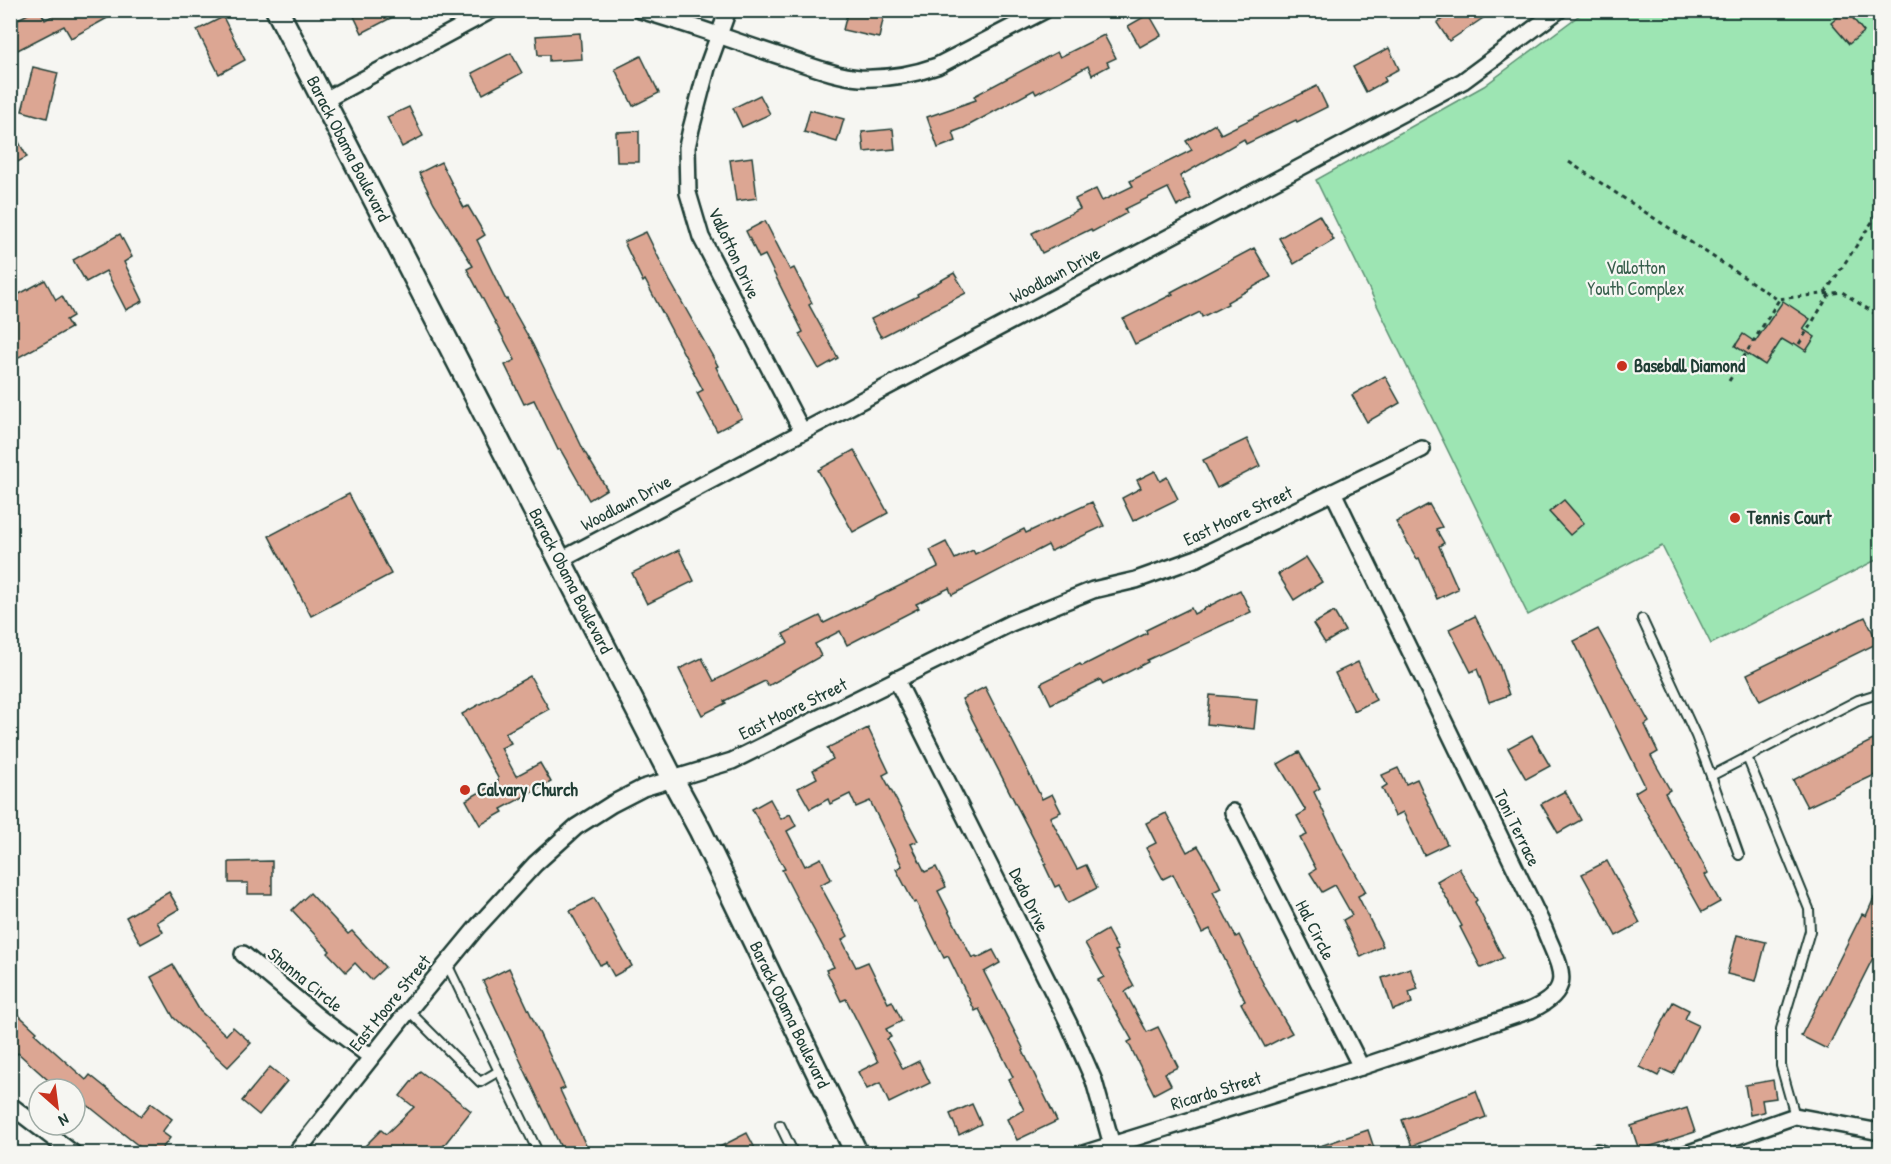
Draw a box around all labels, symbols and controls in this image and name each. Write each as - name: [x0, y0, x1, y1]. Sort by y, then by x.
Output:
- street label: Barack Obama Boulevard: [301, 71, 397, 226]
- street label: Vallotton Drive: [702, 203, 766, 302]
- street label: Woodlawn Drive: [1005, 240, 1104, 309]
- park label: Vallotton Youth Complex: [1587, 255, 1685, 301]
- place label: Baseball Diamond: [1634, 353, 1745, 378]
- marker: Baseball Diamond: [1615, 359, 1629, 373]
- street label: Woodlawn Drive: [576, 468, 675, 537]
- street label: East Moore Street: [1179, 479, 1297, 552]
- street label: Barack Obama Boulevard: [523, 504, 619, 658]
- place label: Tennis Court: [1746, 505, 1832, 530]
- marker: Tennis Court: [1728, 511, 1742, 525]
- street label: East Moore Street: [734, 671, 852, 746]
- place label: Calvary Church: [477, 777, 578, 803]
- marker: Calvary Church: [458, 783, 472, 797]
- street label: Toni Terrace: [1488, 785, 1547, 870]
- street label: Dedo Drive: [1003, 864, 1056, 936]
- street label: Hal Circle: [1290, 896, 1341, 964]
- street label: Barack Obama Boulevard: [744, 937, 836, 1092]
- street label: Shanna Circle: [262, 942, 348, 1018]
- street label: East Moore Street: [343, 948, 437, 1056]
- street label: Ricardo Street: [1167, 1065, 1265, 1116]
- north arrow: [27, 1077, 87, 1137]
- text: N: [55, 1109, 73, 1132]

